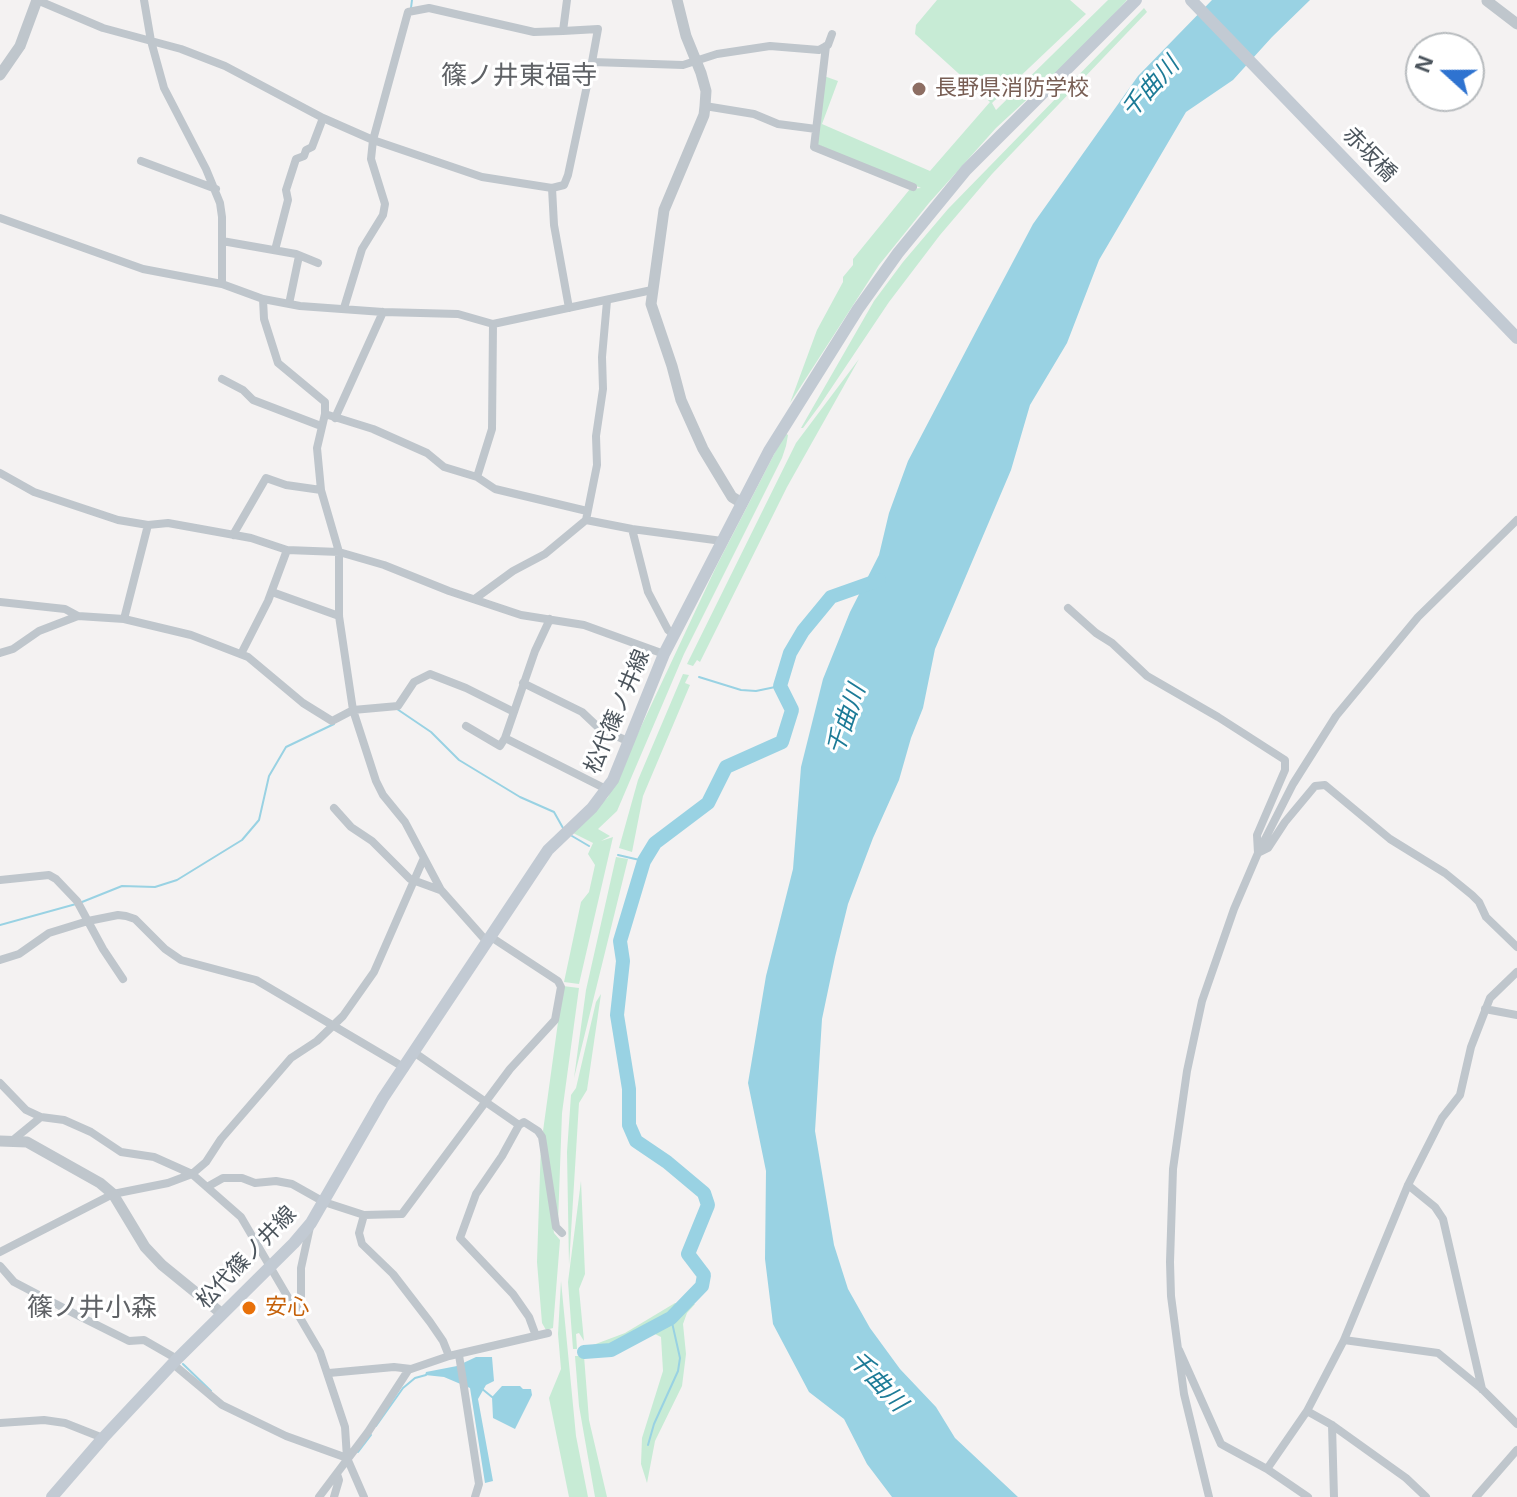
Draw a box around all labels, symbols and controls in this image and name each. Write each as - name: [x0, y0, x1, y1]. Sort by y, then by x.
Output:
- north arrow: [1405, 32, 1485, 112]
- water label: 千曲川: [1116, 52, 1186, 124]
- text: N: [1409, 52, 1439, 76]
- district label: 篠ノ井東福寺: [441, 61, 597, 93]
- place label: 長野県消防学校: [935, 76, 1089, 102]
- marker: 長野県消防学校: [910, 80, 928, 98]
- street label: 赤坂橋: [1337, 122, 1401, 188]
- street label: 松代篠ノ井線: [580, 646, 656, 778]
- water label: 千曲川: [822, 681, 872, 759]
- street label: 松代篠ノ井線: [192, 1201, 302, 1315]
- district label: 篠ノ井小森: [27, 1293, 157, 1325]
- place label: 安心: [265, 1295, 309, 1321]
- marker: 安心: [240, 1299, 258, 1317]
- water label: 千曲川: [842, 1346, 912, 1418]

